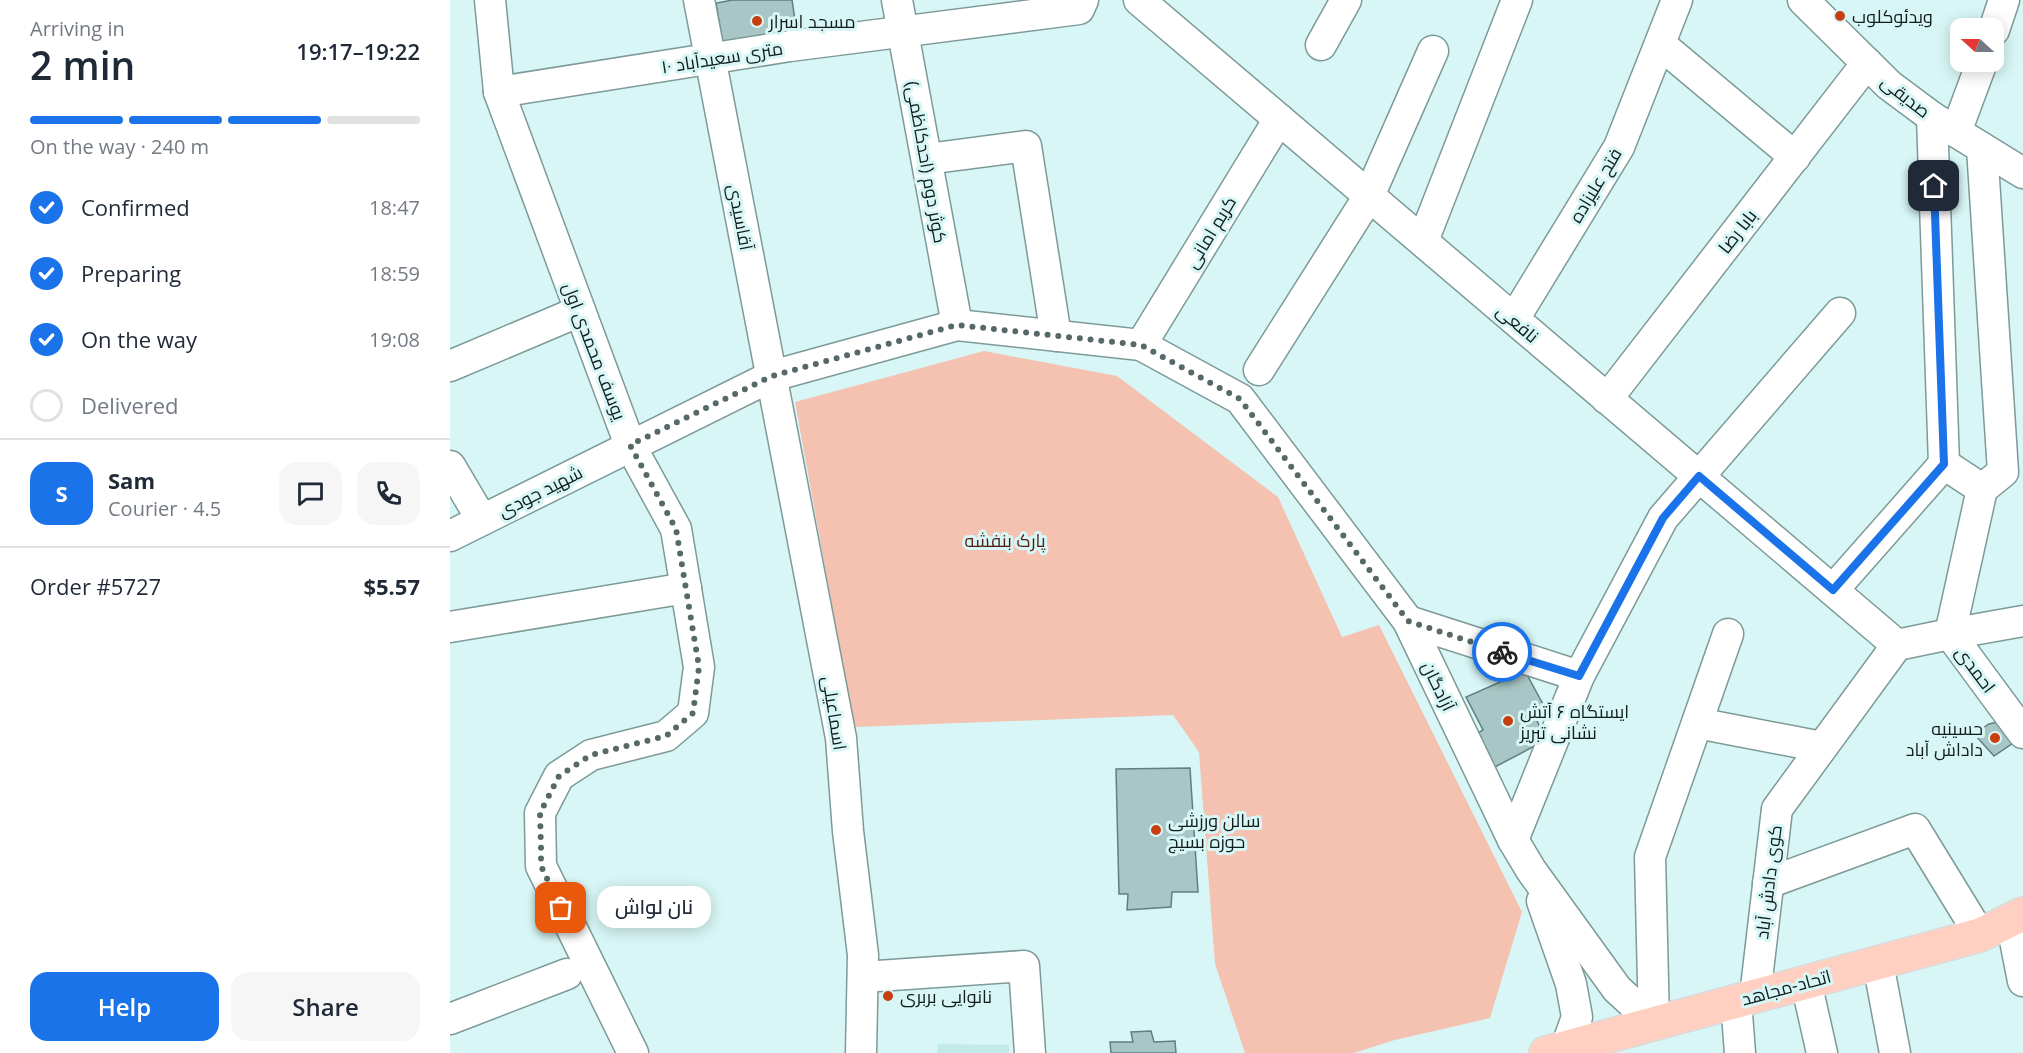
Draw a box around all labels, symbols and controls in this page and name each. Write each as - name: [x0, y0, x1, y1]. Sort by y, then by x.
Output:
- place label: ویدئوکلوب: [1852, 4, 1933, 28]
- place label: مسجد اسرار: [768, 9, 856, 33]
- marker: ویدئوکلوب: [1833, 9, 1847, 23]
- marker: مسجد اسرار: [750, 14, 764, 28]
- text: Arriving in: [30, 15, 125, 42]
- north arrow: [1950, 18, 2004, 72]
- map controls: [1950, 18, 2004, 72]
- text: 19:17–19:22: [296, 36, 420, 66]
- street label: ۱۰ متری سعیدآباد: [660, 36, 784, 78]
- text: 2 min: [30, 38, 135, 91]
- street label: صدیقی: [1876, 69, 1936, 123]
- street label: کوثر دوم (احدکاظمی): [900, 79, 953, 245]
- text: On the way · 240 m: [30, 133, 209, 160]
- street label: فتح علیزاده: [1563, 143, 1628, 227]
- pin: [1908, 160, 1959, 211]
- icon: home: [1917, 169, 1950, 202]
- street label: آقاسیدی: [723, 182, 759, 252]
- icon: check: [30, 191, 63, 224]
- street label: کریم امانی: [1179, 191, 1242, 273]
- text: Confirmed: [81, 192, 190, 222]
- text: 18:47: [369, 194, 420, 221]
- street label: بابا رضا: [1712, 204, 1762, 258]
- icon: check: [30, 257, 63, 290]
- text: Preparing: [81, 258, 181, 288]
- text: 18:59: [369, 260, 420, 287]
- street label: یوسف محمدی اول: [558, 279, 632, 423]
- street label: نافعی: [1492, 298, 1544, 348]
- icon: check: [30, 323, 63, 356]
- text: On the way: [81, 324, 197, 354]
- text: 19:08: [369, 326, 420, 353]
- text: Delivered: [81, 390, 179, 420]
- street label: شهید جودی: [494, 460, 586, 522]
- button: chat: [279, 462, 342, 525]
- button: phone: [357, 462, 420, 525]
- text: Sam: [108, 465, 155, 495]
- text: S: [55, 478, 68, 508]
- text: Courier · 4.5: [108, 495, 221, 522]
- park label: پارک بنفشه: [964, 528, 1046, 553]
- text: Order #5727: [30, 571, 161, 601]
- text: $5.57: [363, 571, 420, 601]
- courier: [1472, 622, 1532, 682]
- icon: bike: [1486, 636, 1519, 669]
- street label: احمدی: [1951, 641, 2001, 697]
- street label: آزادگان: [1417, 657, 1461, 715]
- street label: اسماعیلی: [817, 674, 853, 752]
- place label: ایستگاه ۶ آتش نشانی تبریز: [1519, 699, 1629, 744]
- marker: ایستگاه ۶ آتش نشانی تبریز: [1501, 714, 1515, 728]
- place label: حسینیه داداش آباد: [1906, 716, 1983, 761]
- marker: حسینیه داداش آباد: [1988, 731, 2002, 745]
- place label: سالن ورزشی حوزه بسیج: [1168, 808, 1260, 854]
- marker: سالن ورزشی حوزه بسیج: [1149, 823, 1163, 837]
- street label: کوی دادش آباد: [1749, 824, 1787, 940]
- pin: [535, 882, 586, 933]
- callout: نان لواش: [597, 887, 711, 929]
- icon: bag: [544, 891, 577, 924]
- text: نان لواش: [615, 893, 693, 920]
- street label: اتحاد-مجاهد: [1738, 964, 1834, 1010]
- button: Help: [30, 972, 219, 1041]
- button: Share: [231, 972, 420, 1041]
- place label: نانوایی بربری: [900, 984, 992, 1008]
- marker: نانوایی بربری: [881, 989, 895, 1003]

